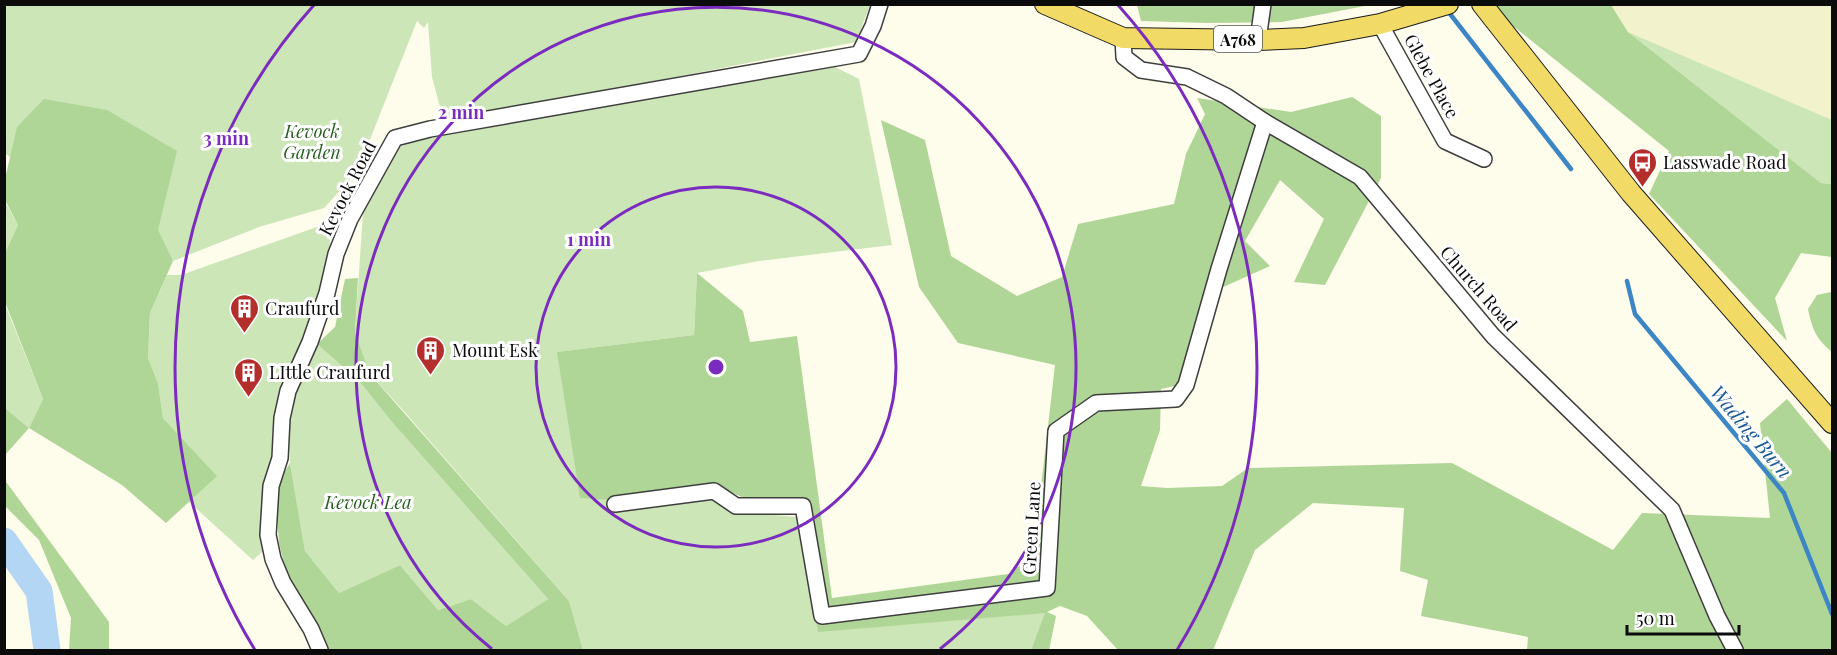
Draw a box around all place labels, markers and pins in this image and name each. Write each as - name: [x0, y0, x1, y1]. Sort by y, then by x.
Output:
- bus stop icon: Lasswade Road: [1626, 146, 1658, 188]
- place label: Lasswade Road: [1663, 150, 1787, 174]
- building icon: Craufurd: [228, 292, 260, 334]
- place label: Craufurd: [265, 296, 340, 320]
- building icon: Mount Esk: [415, 334, 447, 376]
- place label: Mount Esk: [452, 338, 538, 362]
- building icon: LIttle Craufurd: [232, 356, 264, 398]
- centre of rings: [706, 357, 726, 377]
- place label: LIttle Craufurd: [269, 360, 391, 384]

